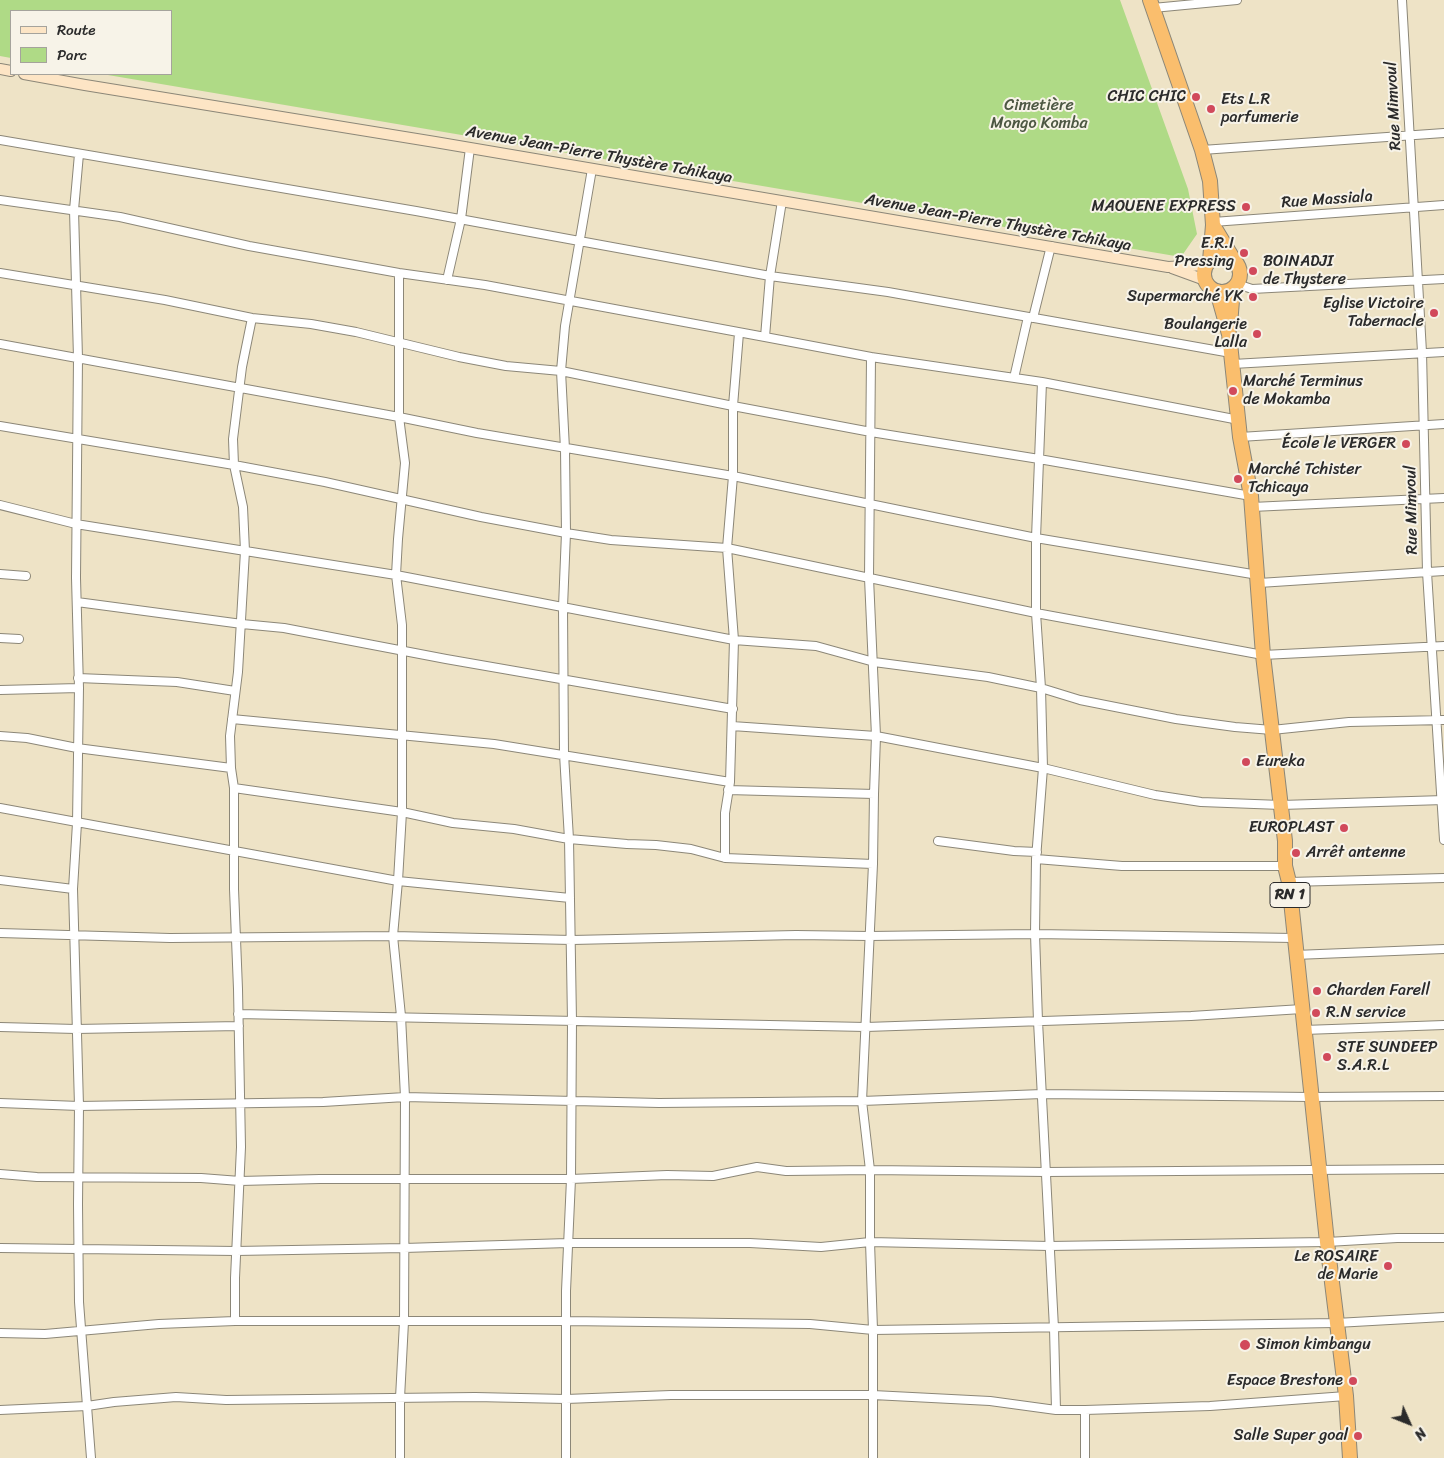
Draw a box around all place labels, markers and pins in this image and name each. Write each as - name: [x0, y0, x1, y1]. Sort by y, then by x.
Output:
- place label: CHIC CHIC: [1107, 87, 1186, 107]
- place label: Ets L.R parfumerie: [1221, 90, 1299, 128]
- marker: CHIC CHIC: [1190, 91, 1202, 103]
- marker: Ets L.R parfumerie: [1205, 103, 1217, 115]
- place label: MAOUENE EXPRESS: [1091, 197, 1236, 217]
- marker: MAOUENE EXPRESS: [1240, 201, 1252, 213]
- place label: E.R.I Pressing: [1174, 234, 1234, 272]
- marker: E.R.I Pressing: [1238, 247, 1250, 259]
- place label: BOINADJI de Thystere: [1263, 252, 1346, 290]
- marker: BOINADJI de Thystere: [1247, 265, 1259, 277]
- place label: Supermarché YK: [1127, 287, 1243, 307]
- marker: Supermarché YK: [1247, 291, 1259, 303]
- place label: Eglise Victoire Tabernacle: [1323, 294, 1424, 332]
- marker: Eglise Victoire Tabernacle: [1428, 307, 1440, 319]
- place label: Boulangerie Lalla: [1164, 315, 1247, 353]
- marker: Boulangerie Lalla: [1251, 328, 1263, 340]
- place label: Marché Terminus de Mokamba: [1243, 372, 1363, 410]
- marker: Marché Terminus de Mokamba: [1227, 385, 1239, 397]
- place label: École le VERGER: [1282, 434, 1396, 454]
- marker: École le VERGER: [1400, 438, 1412, 450]
- place label: Marché Tchister Tchicaya: [1248, 460, 1361, 498]
- marker: Marché Tchister Tchicaya: [1232, 473, 1244, 485]
- place label: Eureka: [1256, 752, 1305, 772]
- marker: Eureka: [1240, 756, 1252, 768]
- place label: EUROPLAST: [1249, 818, 1334, 838]
- marker: EUROPLAST: [1338, 822, 1350, 834]
- place label: Arrêt antenne: [1306, 843, 1405, 863]
- marker: Arrêt antenne: [1290, 847, 1302, 859]
- place label: Charden Farell: [1327, 981, 1430, 1001]
- marker: Charden Farell: [1311, 985, 1323, 997]
- place label: R.N service: [1326, 1003, 1406, 1023]
- marker: R.N service: [1310, 1007, 1322, 1019]
- place label: STE SUNDEEP S.A.R.L: [1337, 1038, 1438, 1076]
- marker: STE SUNDEEP S.A.R.L: [1321, 1051, 1333, 1063]
- place label: Le ROSAIRE de Marie: [1294, 1247, 1378, 1285]
- marker: Le ROSAIRE de Marie: [1382, 1260, 1394, 1272]
- place label: Simon kimbangu: [1256, 1335, 1371, 1355]
- marker: Simon kimbangu: [1238, 1338, 1252, 1352]
- place label: Espace Brestone: [1227, 1371, 1343, 1391]
- marker: Espace Brestone: [1347, 1375, 1359, 1387]
- place label: Salle Super goal: [1234, 1426, 1348, 1446]
- marker: Salle Super goal: [1352, 1430, 1364, 1442]

